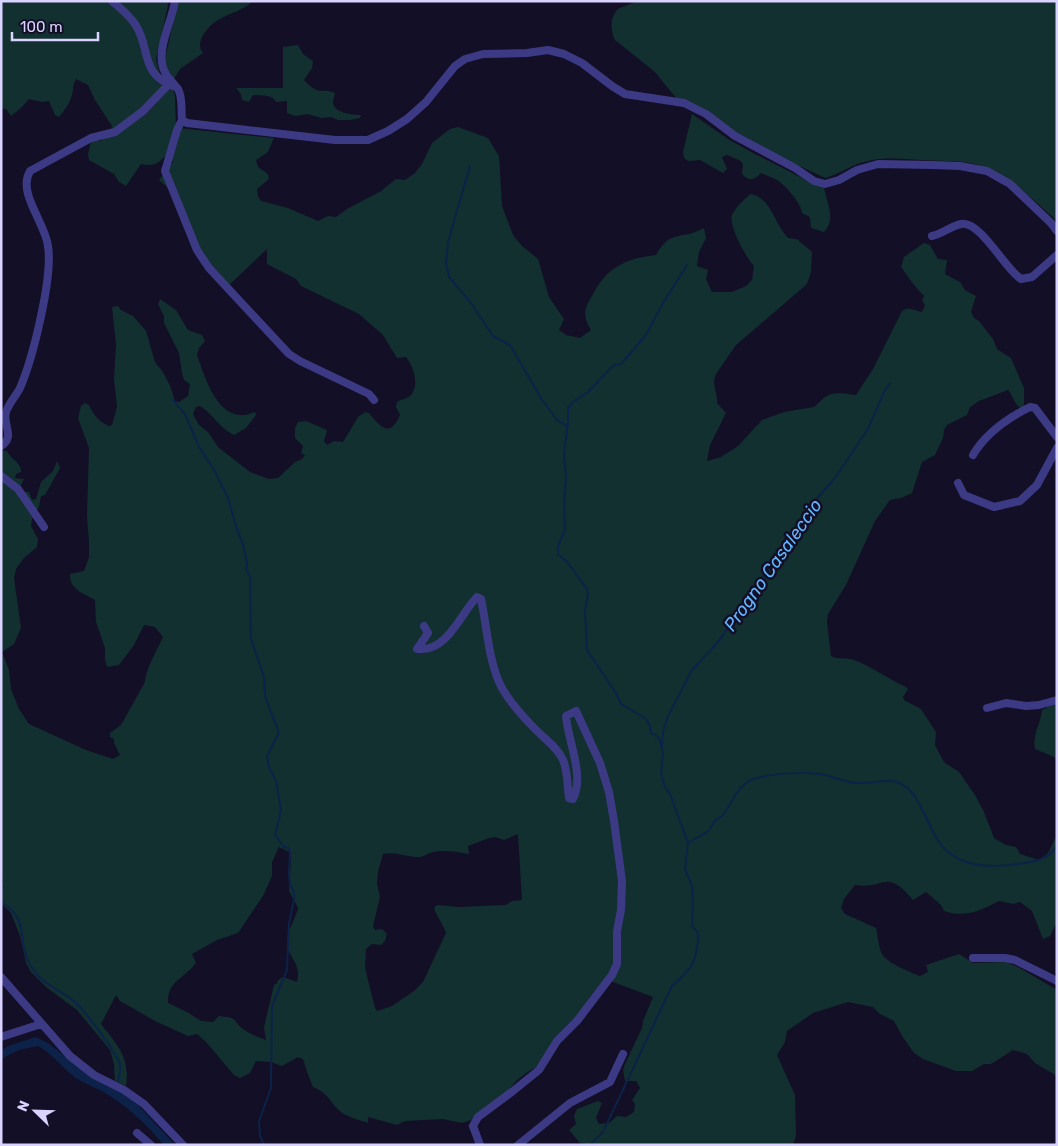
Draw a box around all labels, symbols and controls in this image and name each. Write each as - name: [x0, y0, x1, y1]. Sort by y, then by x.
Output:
- scale bar: [12, 10, 99, 42]
- text: 100 m: [20, 18, 62, 36]
- water label: Progno Casaleccio: [719, 495, 827, 635]
- north arrow: [10, 1086, 60, 1136]
- text: N: [14, 1098, 33, 1114]

